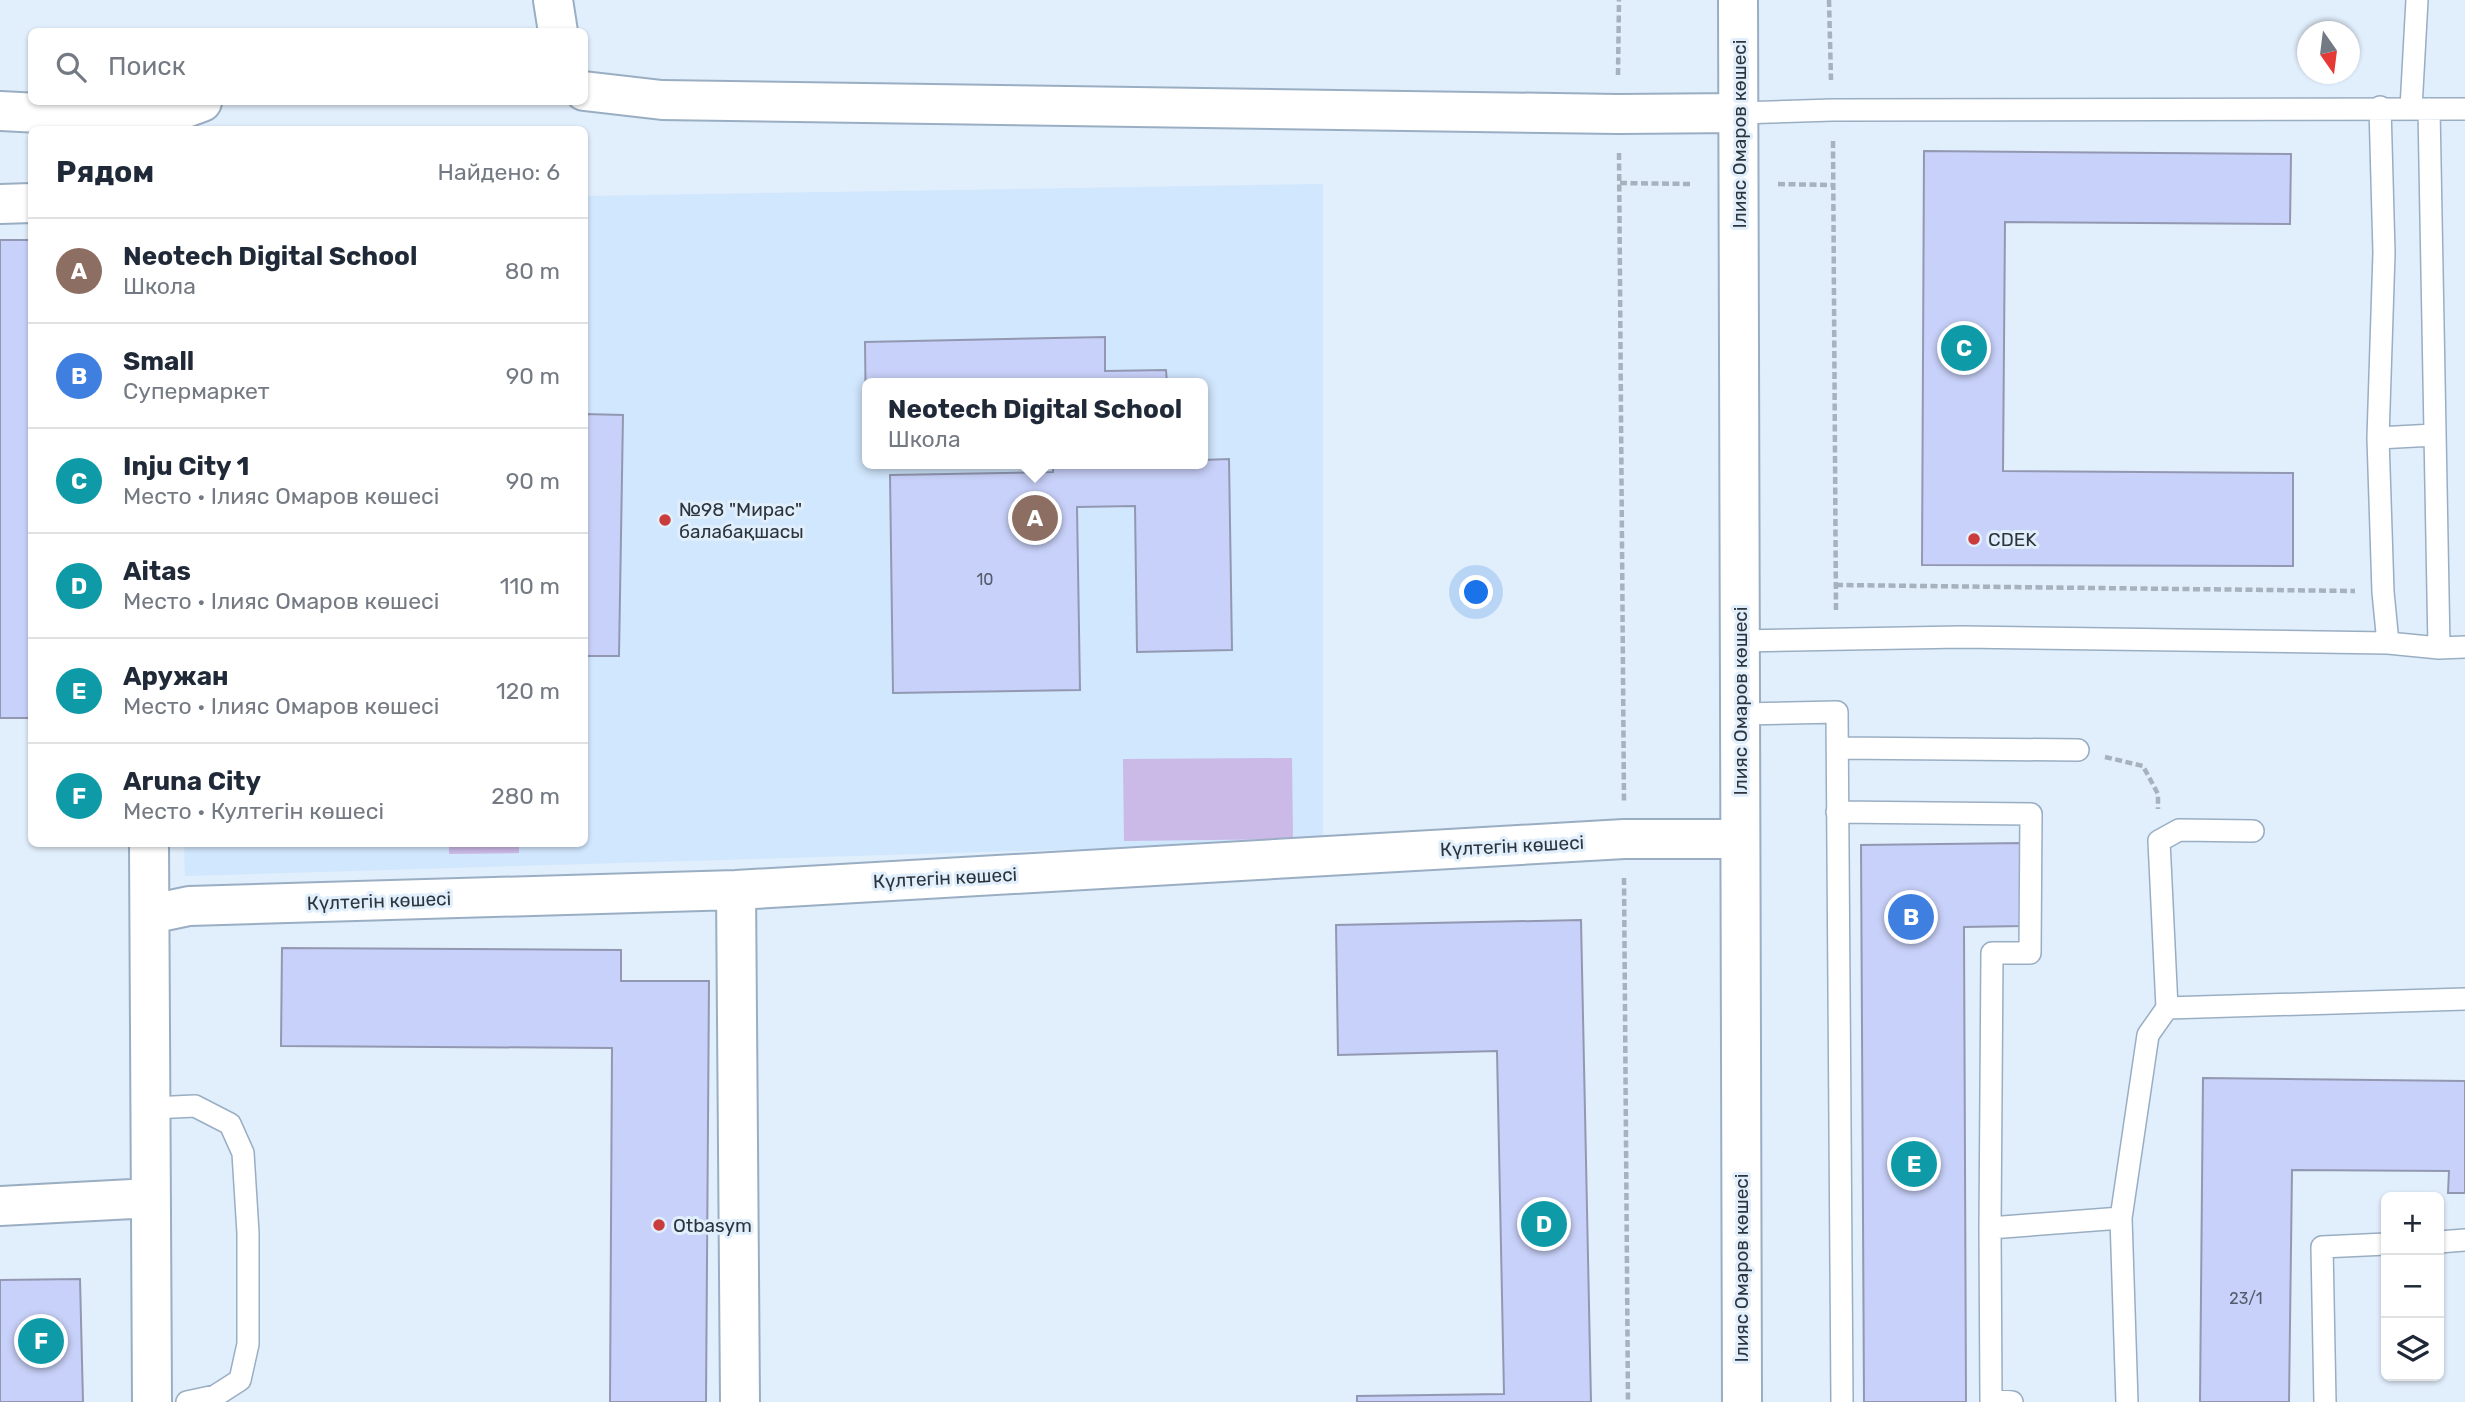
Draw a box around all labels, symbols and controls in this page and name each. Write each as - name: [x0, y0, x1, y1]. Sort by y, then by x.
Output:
- north arrow: [2297, 21, 2360, 84]
- search box: [28, 28, 588, 105]
- street label: Ілияс Омаров көшесі: [1728, 40, 1751, 228]
- icon: search: [52, 48, 90, 86]
- text: Поиск: [108, 51, 186, 82]
- text: Рядом: [56, 154, 154, 190]
- text: Найдено: 6: [438, 158, 560, 186]
- text: Neotech Digital School: [123, 241, 417, 272]
- text: A: [71, 257, 87, 285]
- text: 80 m: [505, 257, 560, 285]
- text: Школа: [123, 272, 196, 300]
- pin: C: [1941, 322, 1987, 374]
- text: Small: [123, 346, 194, 377]
- text: B: [71, 362, 87, 390]
- text: 90 m: [506, 362, 560, 390]
- text: Супермаркет: [123, 377, 270, 405]
- popup: [862, 378, 1208, 469]
- text: Neotech Digital School: [888, 394, 1182, 425]
- text: Школа: [888, 425, 961, 453]
- text: Inju City 1: [123, 451, 249, 482]
- text: C: [71, 467, 87, 495]
- text: 90 m: [506, 467, 560, 495]
- text: Место · Ілияс Омаров көшесі: [123, 482, 439, 510]
- pin: A: [1012, 492, 1058, 544]
- place label: №98 "Мирас" балабақшасы: [679, 498, 804, 543]
- marker: №98 "Мирас" балабақшасы: [657, 512, 673, 528]
- place label: CDEK: [1988, 528, 2037, 551]
- marker: CDEK: [1966, 531, 1982, 547]
- text: Aitas: [123, 556, 191, 587]
- house number: 10: [976, 570, 994, 589]
- text: D: [71, 572, 87, 600]
- text: 110 m: [500, 572, 560, 600]
- your location: [1459, 575, 1493, 609]
- text: Место · Ілияс Омаров көшесі: [123, 587, 439, 615]
- street label: Ілияс Омаров көшесі: [1729, 607, 1752, 795]
- text: Аружан: [123, 661, 229, 692]
- text: E: [72, 677, 86, 705]
- text: 120 m: [496, 677, 560, 705]
- text: Место · Ілияс Омаров көшесі: [123, 692, 439, 720]
- text: Aruna City: [123, 766, 261, 797]
- text: F: [72, 782, 86, 810]
- text: 280 m: [491, 782, 560, 810]
- text: Место · Култегін көшесі: [123, 797, 384, 825]
- street label: Күлтегін көшесі: [1439, 831, 1585, 861]
- street label: Күлтегін көшесі: [872, 863, 1018, 893]
- street label: Күлтегін көшесі: [306, 887, 452, 915]
- pin: B: [1888, 891, 1934, 943]
- pin: E: [1891, 1138, 1937, 1190]
- street label: Ілияс Омаров көшесі: [1730, 1174, 1753, 1362]
- map controls: [2381, 1192, 2444, 1381]
- button: +: [2381, 1192, 2444, 1255]
- pin: D: [1521, 1198, 1567, 1250]
- place label: Otbasym: [673, 1214, 752, 1237]
- marker: Otbasym: [651, 1217, 667, 1233]
- button: −: [2381, 1255, 2444, 1318]
- house number: 23/1: [2229, 1289, 2263, 1308]
- pin: F: [18, 1315, 64, 1367]
- button: layers: [2381, 1318, 2444, 1381]

